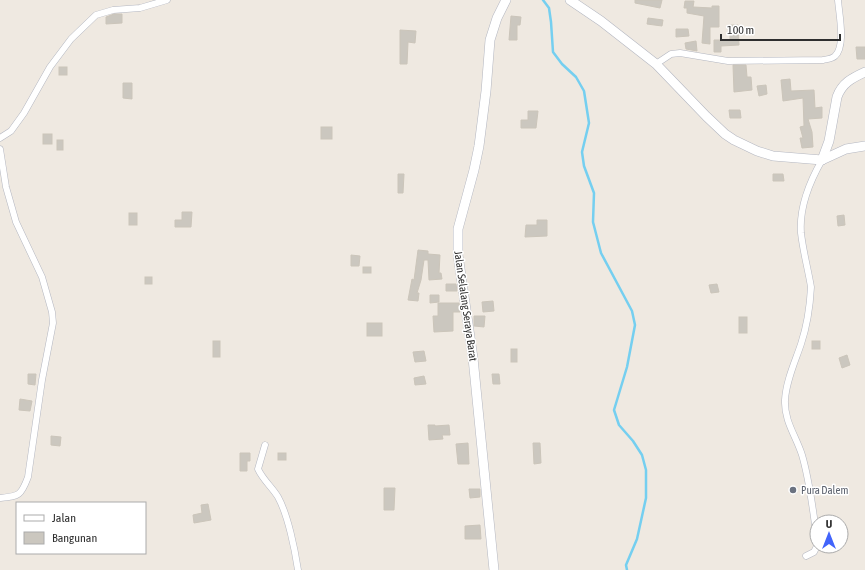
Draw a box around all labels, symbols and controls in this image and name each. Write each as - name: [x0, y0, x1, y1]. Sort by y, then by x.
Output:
- scale bar: [721, 16, 840, 42]
- text: 100 m: [727, 23, 754, 37]
- street label: Jalan Selalang Seraya Barat: [452, 250, 480, 362]
- place label: Pura Dalem: [801, 484, 848, 496]
- marker: Pura Dalem: [788, 485, 798, 495]
- legend: [16, 502, 146, 554]
- text: Jalan: [52, 511, 76, 525]
- north arrow: [809, 514, 849, 554]
- text: U: [826, 518, 832, 530]
- text: Bangunan: [52, 531, 97, 545]

